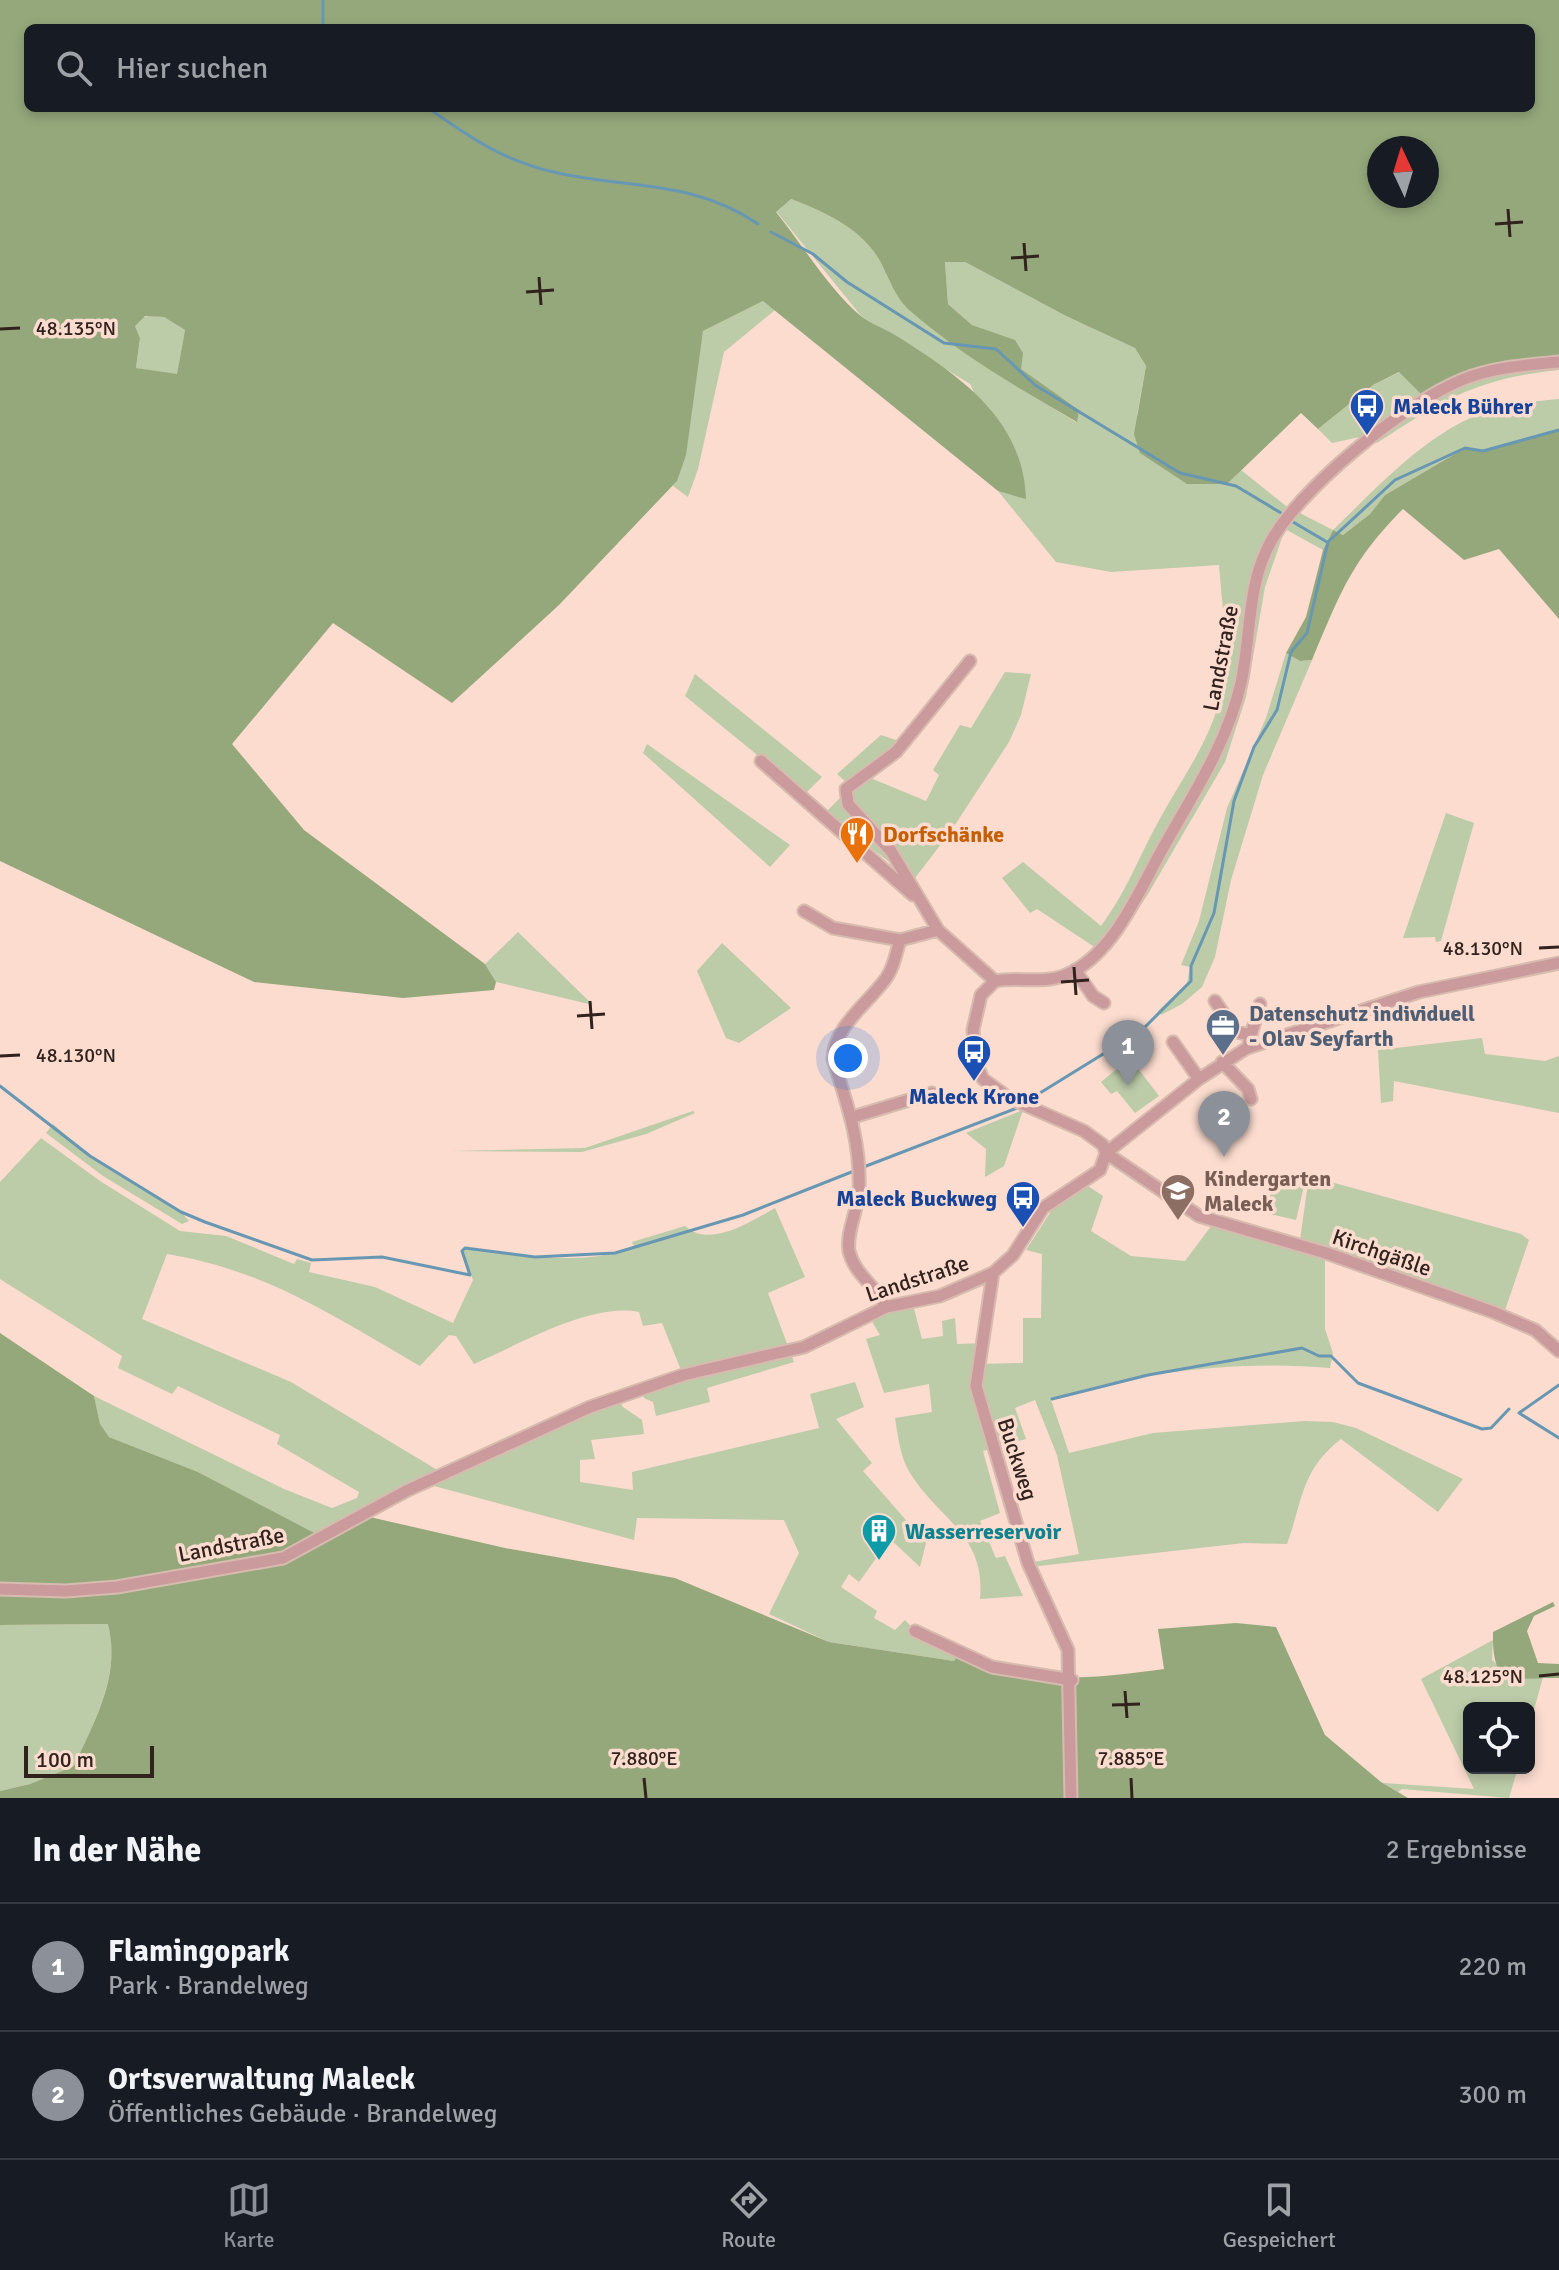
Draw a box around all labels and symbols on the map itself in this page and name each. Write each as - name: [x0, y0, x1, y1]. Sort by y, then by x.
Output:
- north arrow: [1367, 136, 1439, 208]
- text: 48.135°N: [36, 316, 116, 341]
- bus stop icon: Maleck Bührer: [1348, 387, 1386, 437]
- place label: Maleck Bührer: [1393, 393, 1533, 420]
- street label: Landstraße: [1197, 603, 1244, 713]
- restaurant icon: Dorfschänke: [838, 815, 876, 865]
- place label: Dorfschänke: [883, 821, 1004, 848]
- text: 48.130°N: [1443, 936, 1523, 961]
- place label: Datenschutz individuell - Olav Seyfarth: [1249, 1000, 1475, 1052]
- office icon: Datenschutz individuell - Olav Seyfarth: [1204, 1007, 1242, 1057]
- pin: 1: [1102, 1020, 1154, 1086]
- bus stop icon: Maleck Krone: [955, 1033, 993, 1083]
- your location: [828, 1038, 868, 1078]
- text: 48.130°N: [36, 1043, 116, 1068]
- place label: Maleck Krone: [909, 1083, 1039, 1110]
- pin: 2: [1198, 1091, 1250, 1157]
- place label: Kindergarten Maleck: [1204, 1165, 1331, 1217]
- school or university icon: Kindergarten Maleck: [1159, 1172, 1197, 1222]
- bus stop icon: Maleck Buckweg: [1004, 1179, 1042, 1229]
- place label: Maleck Buckweg: [836, 1185, 997, 1212]
- street label: Kirchgäßle: [1329, 1223, 1435, 1282]
- street label: Landstraße: [862, 1249, 972, 1308]
- street label: Buckweg: [992, 1415, 1043, 1504]
- building icon: Wasserreservoir: [860, 1512, 898, 1562]
- place label: Wasserreservoir: [905, 1518, 1062, 1545]
- street label: Landstraße: [176, 1521, 286, 1568]
- text: 48.125°N: [1443, 1664, 1523, 1689]
- scale bar: [24, 1742, 154, 1778]
- text: 7.880°E: [610, 1746, 678, 1771]
- text: 7.885°E: [1097, 1746, 1165, 1771]

